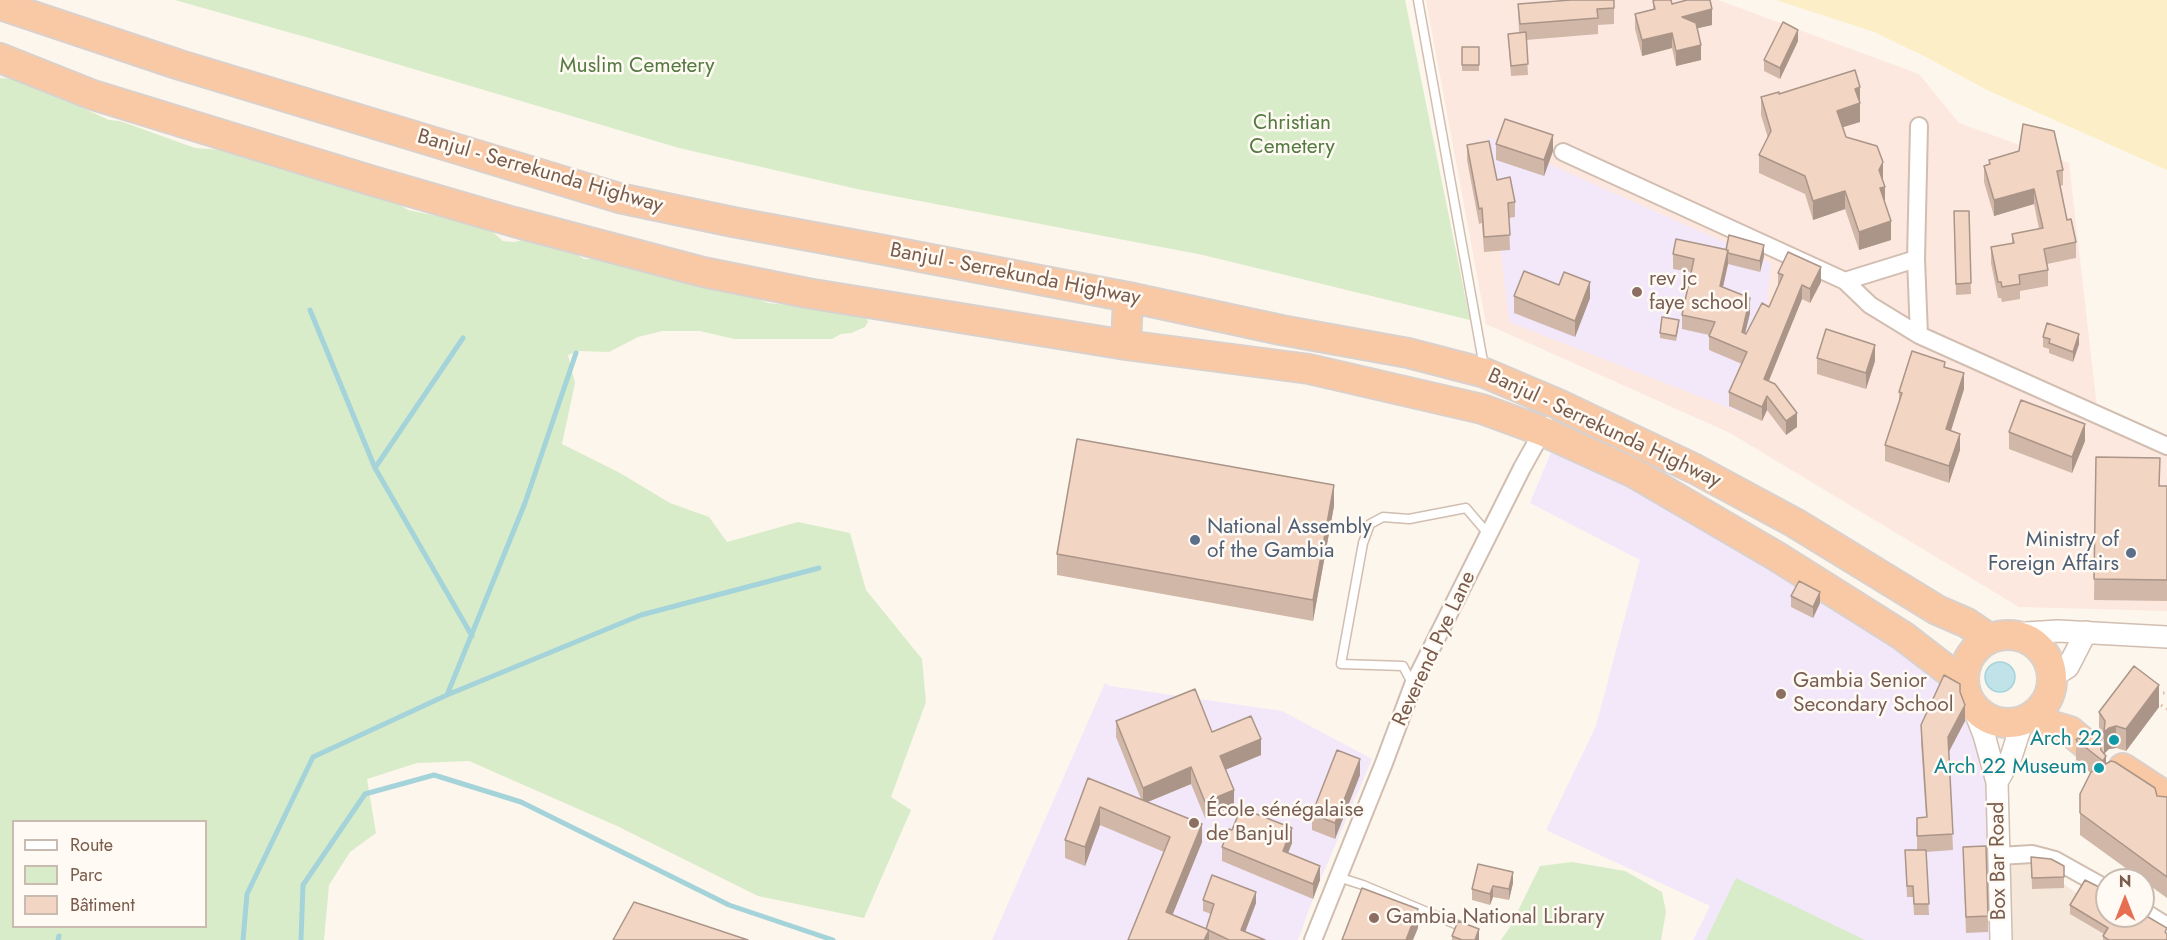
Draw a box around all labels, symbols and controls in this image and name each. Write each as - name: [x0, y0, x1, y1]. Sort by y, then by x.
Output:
- park label: Muslim Cemetery: [560, 54, 714, 80]
- park label: Christian Cemetery: [1249, 111, 1335, 161]
- street label: Banjul - Serrekunda Highway: [414, 125, 666, 219]
- street label: Banjul - Serrekunda Highway: [888, 238, 1142, 312]
- place label: rev jc faye school: [1649, 267, 1748, 317]
- marker: rev jc faye school: [1630, 285, 1644, 299]
- street label: Banjul - Serrekunda Highway: [1483, 364, 1725, 494]
- place label: National Assembly of the Gambia: [1207, 515, 1372, 565]
- place label: Ministry of Foreign Affairs: [1988, 528, 2119, 578]
- marker: National Assembly of the Gambia: [1188, 533, 1202, 547]
- marker: Ministry of Foreign Affairs: [2124, 546, 2138, 560]
- street label: Reverend Pye Lane: [1388, 568, 1482, 730]
- place label: Gambia Senior Secondary School: [1793, 669, 1954, 719]
- marker: Gambia Senior Secondary School: [1774, 687, 1788, 701]
- place label: Arch 22: [2030, 727, 2102, 753]
- marker: Arch 22: [2107, 733, 2121, 747]
- place label: Arch 22 Museum: [1934, 755, 2087, 781]
- marker: Arch 22 Museum: [2092, 761, 2106, 775]
- place label: École sénégalaise de Banjul: [1206, 798, 1364, 848]
- street label: Box Bar Road: [1985, 801, 2013, 921]
- marker: École sénégalaise de Banjul: [1187, 816, 1201, 830]
- legend: [12, 820, 207, 928]
- text: Route: [70, 832, 113, 858]
- text: Parc: [70, 862, 103, 888]
- north arrow: [2095, 868, 2155, 928]
- text: N: [2119, 870, 2131, 893]
- text: Bâtiment: [70, 892, 135, 918]
- place label: Gambia National Library: [1386, 905, 1604, 931]
- marker: Gambia National Library: [1367, 911, 1381, 925]

